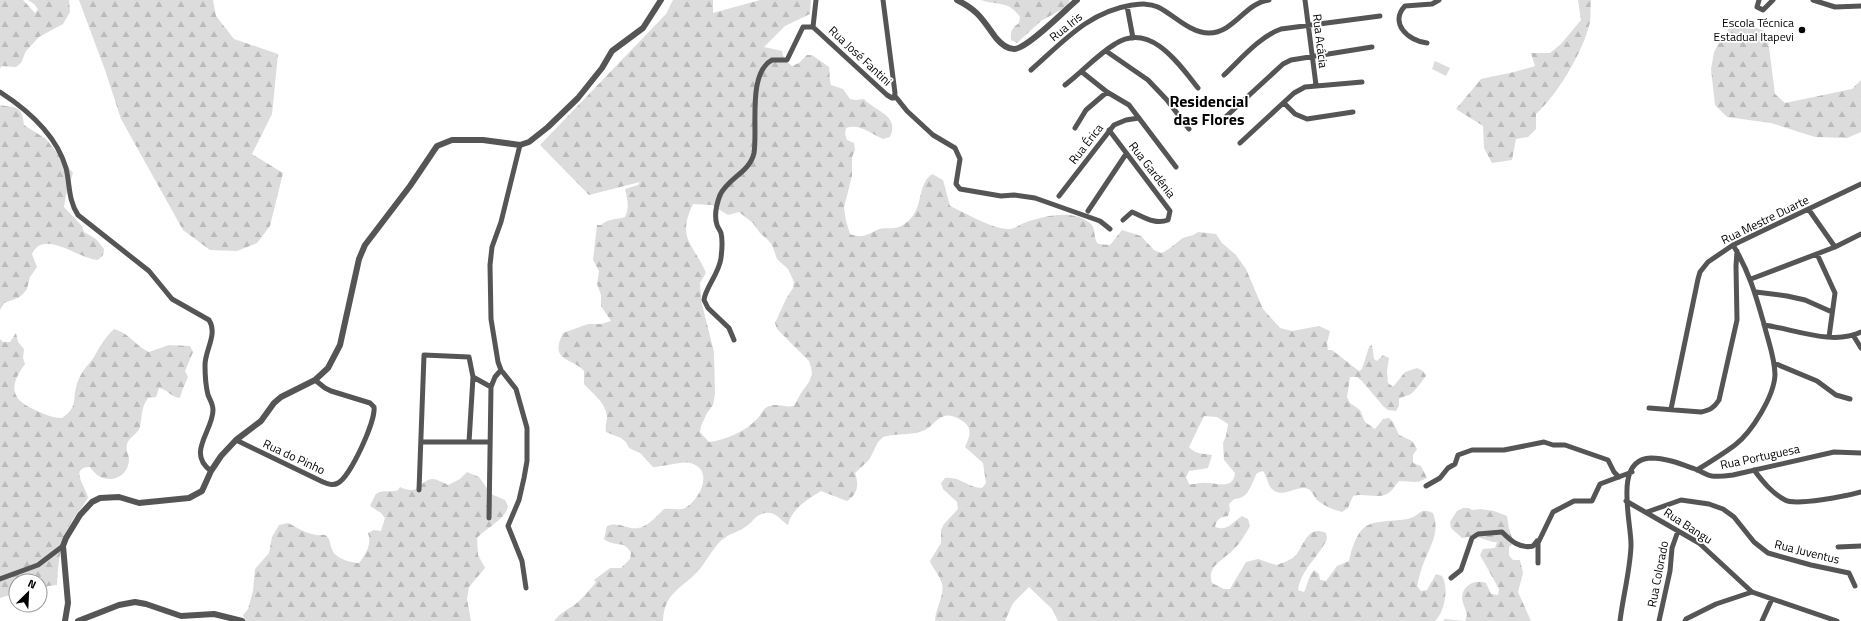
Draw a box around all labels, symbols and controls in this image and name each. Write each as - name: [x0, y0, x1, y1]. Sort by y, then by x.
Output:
- street label: Rua Iris: [1045, 7, 1087, 46]
- street label: Rua Acácia: [1308, 13, 1333, 69]
- place label: Escola Técnica Estadual Itapevi: [1714, 13, 1794, 46]
- street label: Rua José Fantini: [824, 21, 896, 90]
- marker: Escola Técnica Estadual Itapevi: [1797, 25, 1807, 35]
- district label: Residencial das Flores: [1169, 89, 1249, 131]
- street label: Rua Érica: [1064, 119, 1108, 168]
- street label: Rua Gardênia: [1124, 137, 1181, 202]
- street label: Rua Mestre Duarte: [1718, 190, 1812, 249]
- street label: Rua do Pinho: [260, 434, 328, 479]
- street label: Rua Portuguesa: [1718, 439, 1801, 474]
- street label: Rua Bangu: [1660, 503, 1716, 548]
- street label: Rua Juventus: [1773, 534, 1842, 569]
- street label: Rua Colorado: [1642, 539, 1673, 609]
- north arrow: [8, 573, 48, 613]
- text: N: [25, 575, 39, 593]

